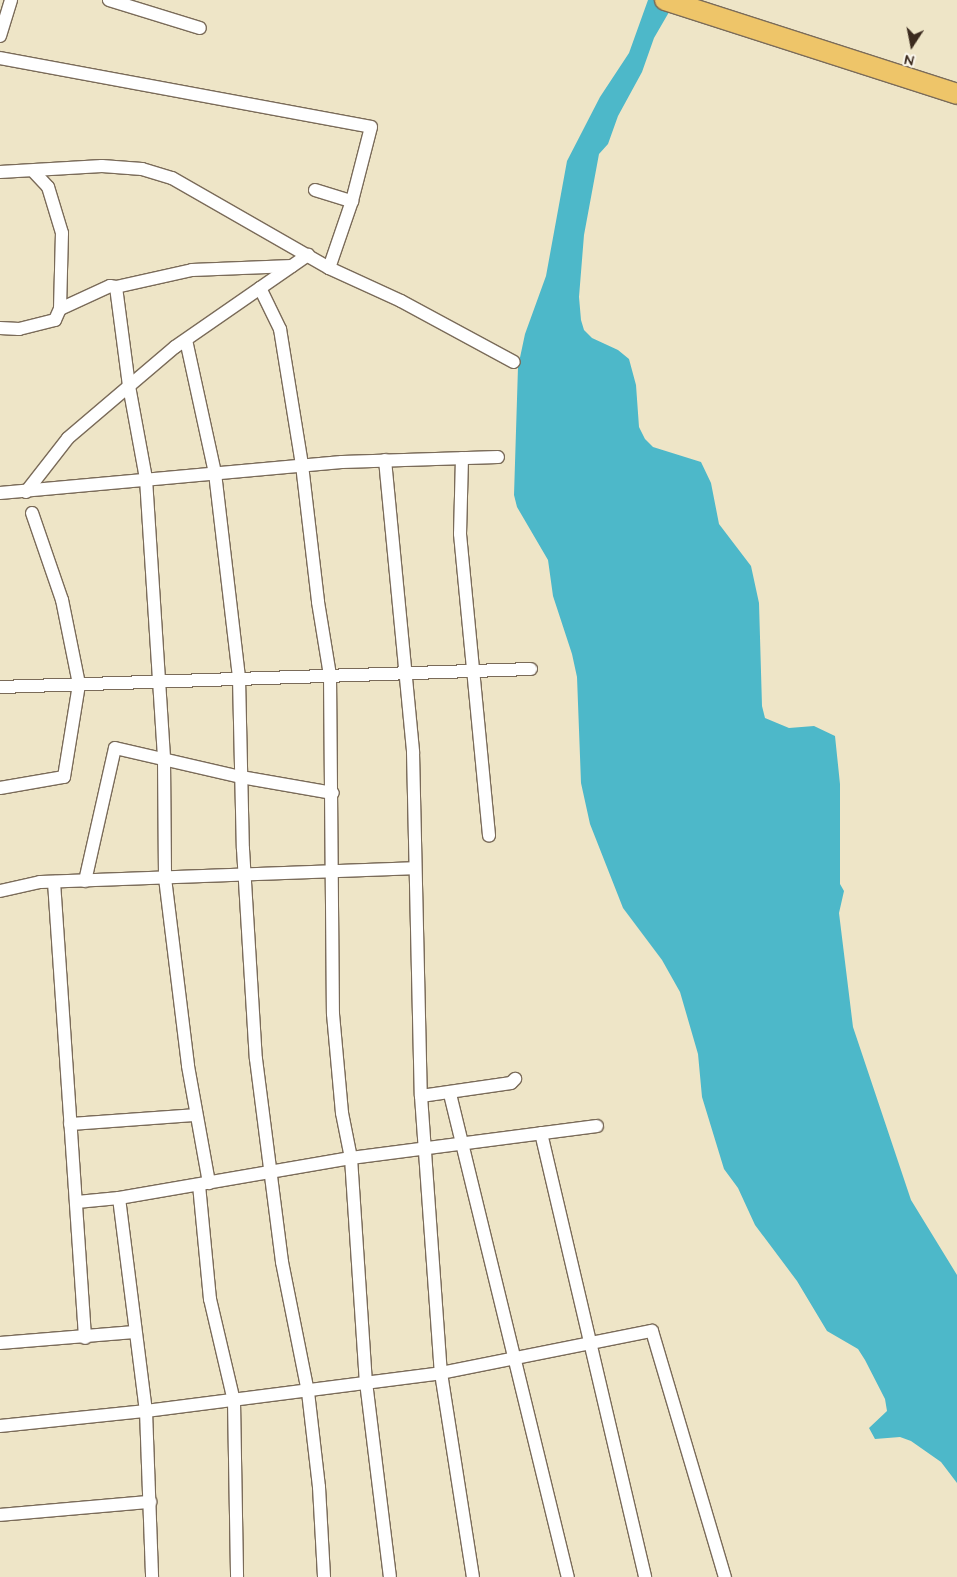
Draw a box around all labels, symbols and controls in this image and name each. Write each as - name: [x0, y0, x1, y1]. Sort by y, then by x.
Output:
- north arrow: [887, 20, 937, 70]
- text: N: [903, 49, 915, 70]

